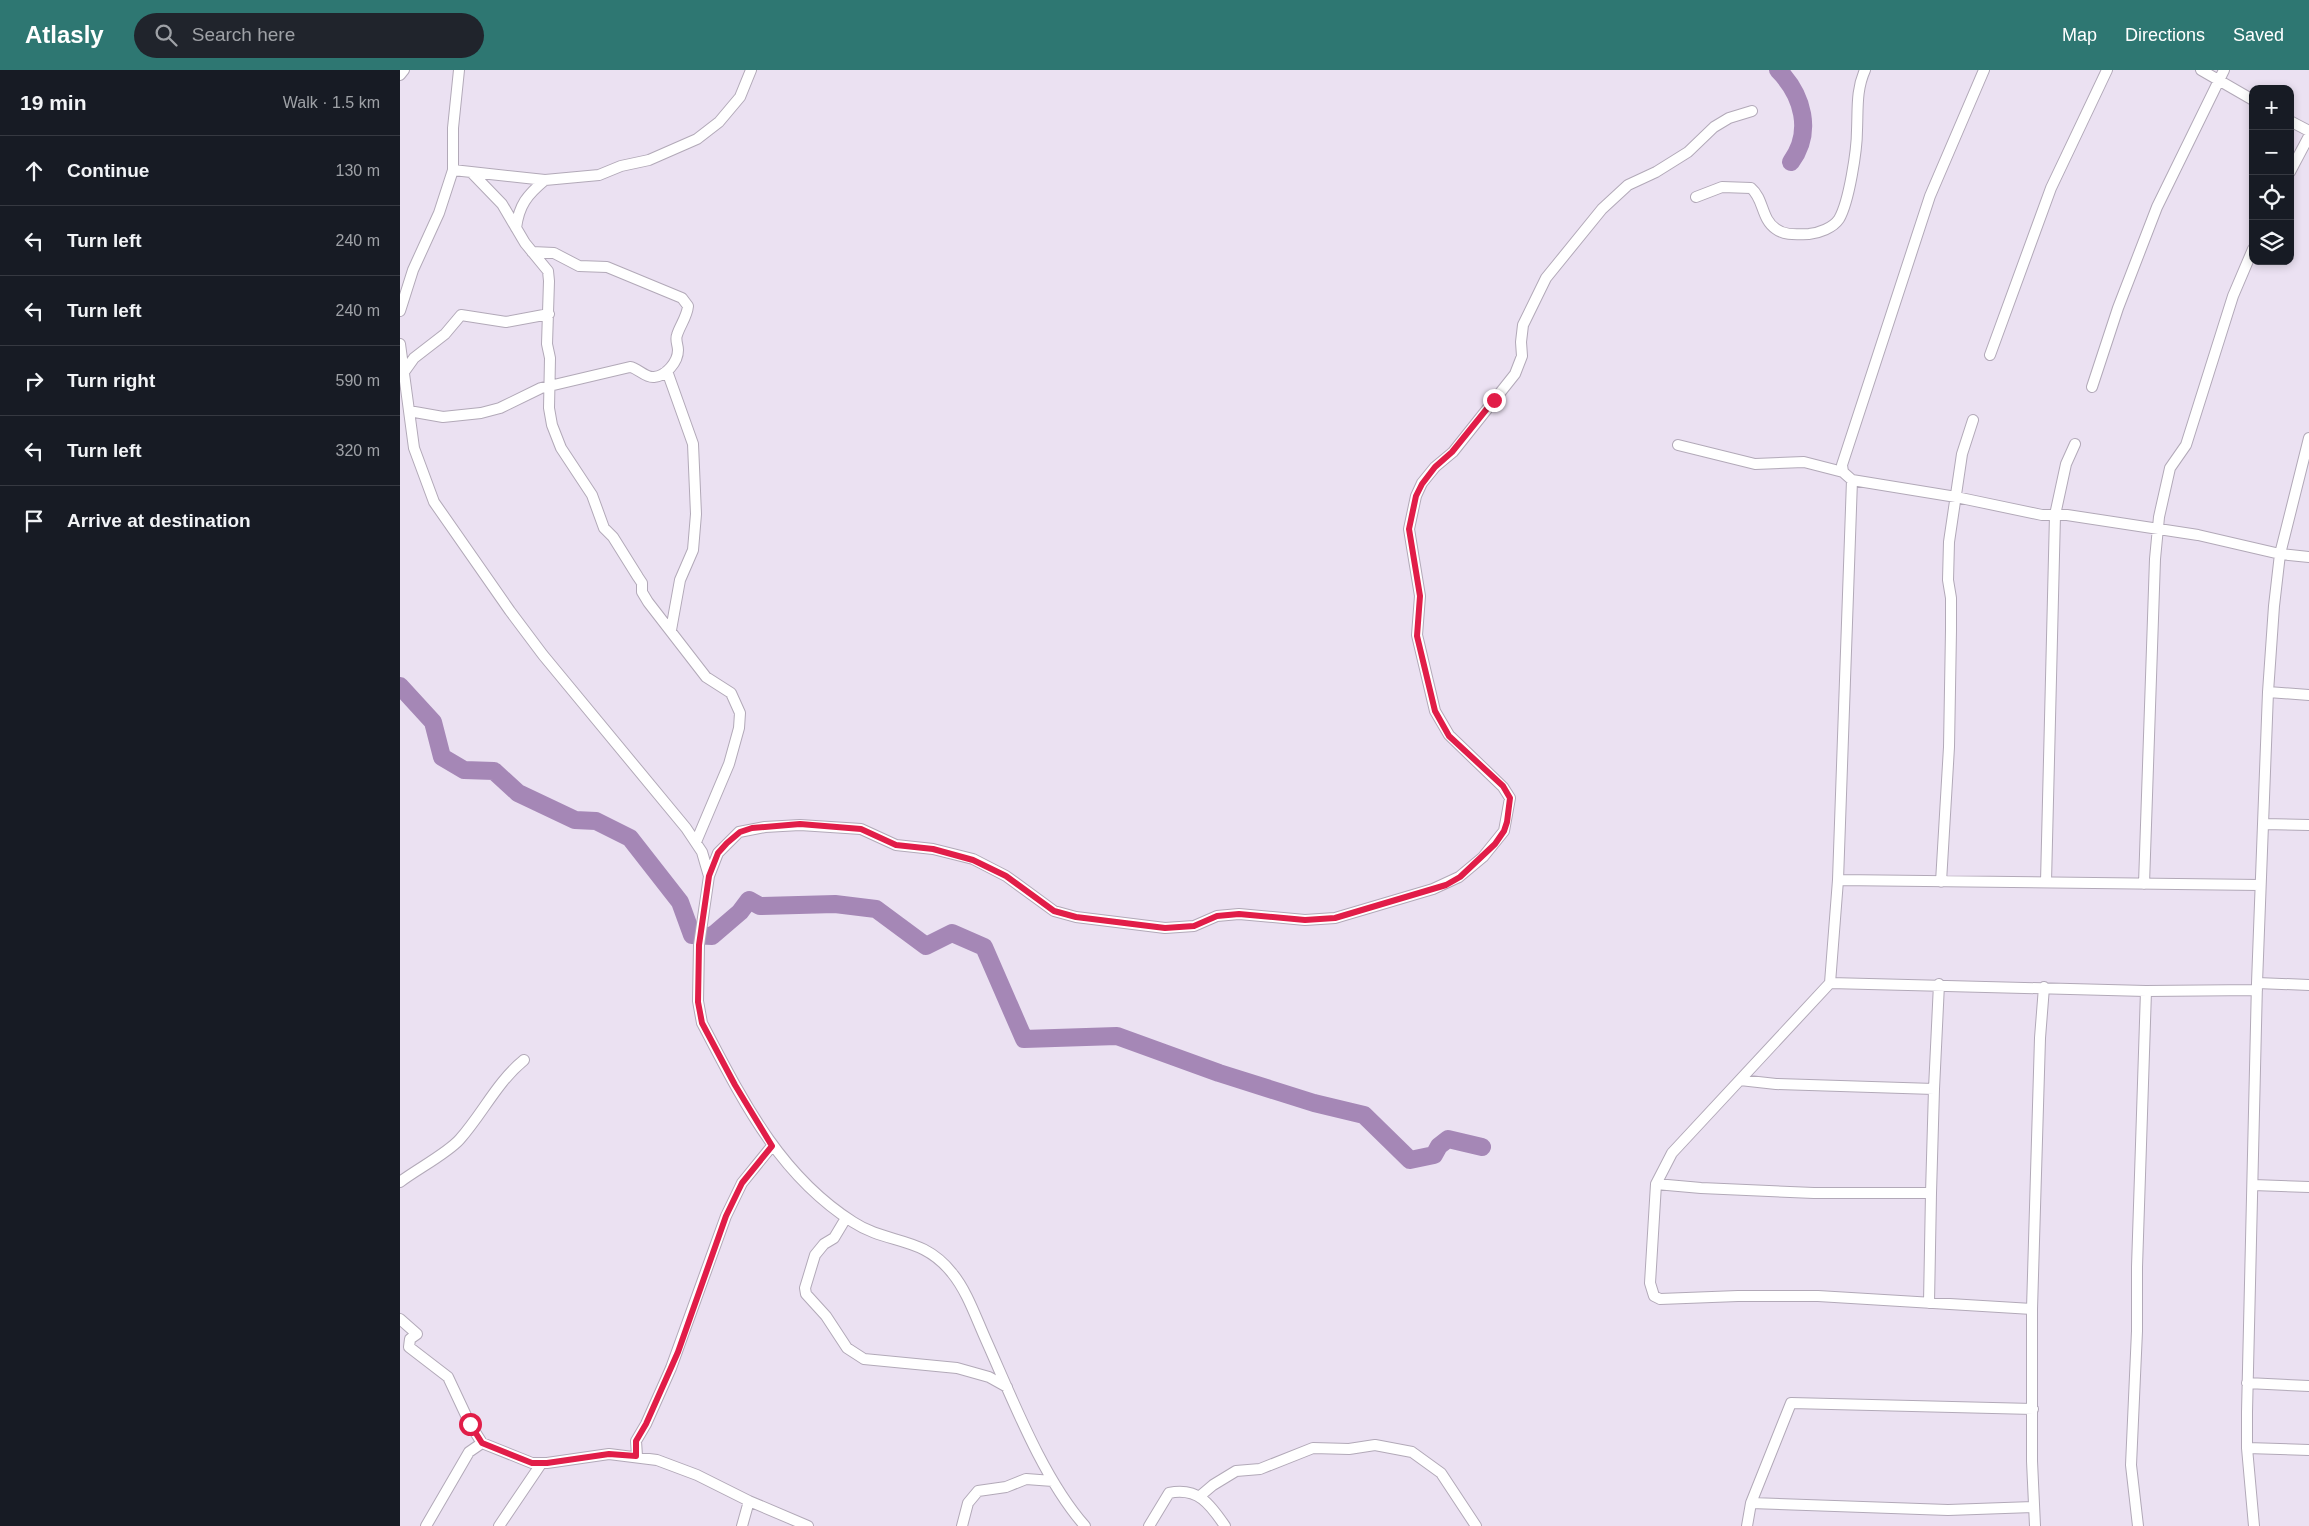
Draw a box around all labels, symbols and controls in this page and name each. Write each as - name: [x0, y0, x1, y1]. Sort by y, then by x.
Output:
- search box: [134, 13, 484, 58]
- text: Atlasly: [25, 21, 104, 48]
- icon: search: [152, 21, 180, 49]
- text: Search here: [192, 24, 295, 45]
- text: Map: [2062, 25, 2097, 45]
- text: Directions: [2125, 25, 2205, 45]
- text: Saved: [2233, 25, 2284, 45]
- map controls: [2249, 85, 2294, 265]
- button: +: [2249, 85, 2294, 130]
- text: 19 min: [20, 91, 87, 114]
- text: Walk · 1.5 km: [283, 94, 380, 111]
- button: −: [2249, 130, 2294, 175]
- icon: ahead: [20, 157, 48, 185]
- text: Continue: [67, 160, 149, 181]
- text: 130 m: [336, 162, 380, 179]
- button: locate: [2249, 175, 2294, 220]
- button: layers: [2249, 220, 2294, 265]
- icon: left: [20, 227, 48, 255]
- text: Turn left: [67, 230, 142, 251]
- text: 240 m: [336, 232, 380, 249]
- icon: left: [20, 297, 48, 325]
- text: Turn left: [67, 300, 142, 321]
- text: 240 m: [336, 302, 380, 319]
- icon: right: [20, 367, 48, 395]
- text: Turn right: [67, 370, 155, 391]
- text: 590 m: [336, 372, 380, 389]
- route end: [1483, 389, 1506, 412]
- icon: left: [20, 437, 48, 465]
- text: Turn left: [67, 440, 142, 461]
- text: 320 m: [336, 442, 380, 459]
- icon: arrive: [20, 507, 48, 535]
- text: Arrive at destination: [67, 510, 251, 531]
- route start: [459, 1413, 482, 1436]

